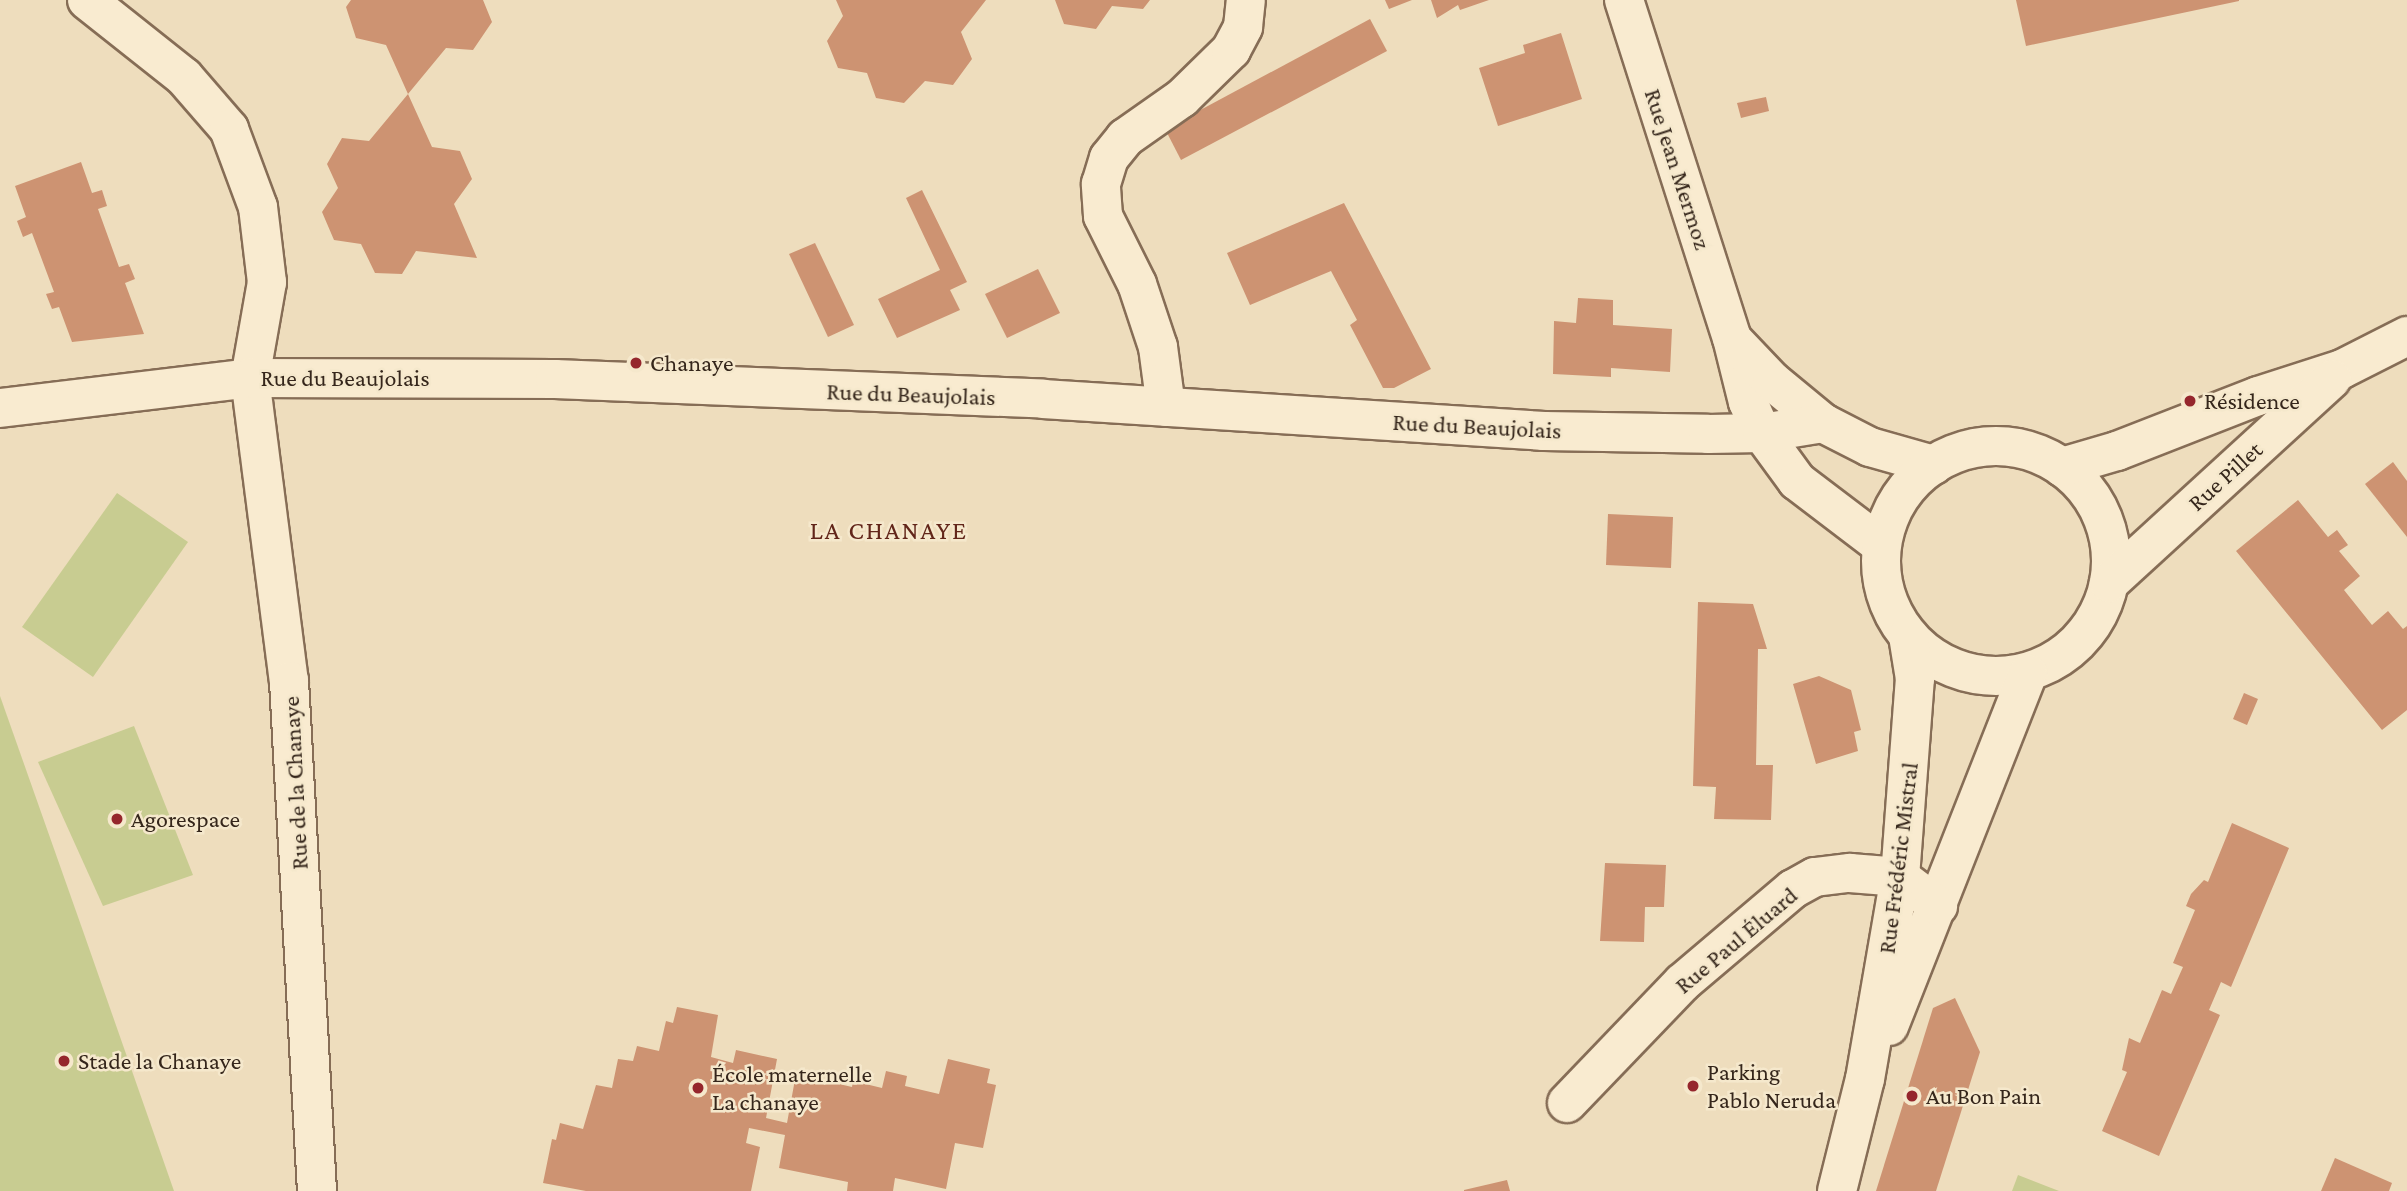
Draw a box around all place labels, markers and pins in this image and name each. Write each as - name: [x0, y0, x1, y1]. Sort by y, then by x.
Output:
- place label: Chanaye: [650, 349, 733, 377]
- marker: Chanaye: [628, 355, 644, 371]
- place label: Résidence: [2204, 387, 2300, 415]
- marker: Résidence: [2182, 393, 2198, 409]
- place label: Agorespace: [131, 805, 240, 833]
- marker: Agorespace: [109, 811, 125, 827]
- place label: Stade la Chanaye: [78, 1047, 241, 1075]
- marker: Stade la Chanaye: [56, 1053, 72, 1069]
- place label: Parking Pablo Neruda: [1707, 1058, 1836, 1114]
- place label: École maternelle La chanaye: [712, 1060, 872, 1116]
- marker: Parking Pablo Neruda: [1685, 1078, 1701, 1094]
- marker: École maternelle La chanaye: [690, 1080, 706, 1096]
- place label: Au Bon Pain: [1926, 1082, 2041, 1110]
- marker: Au Bon Pain: [1904, 1088, 1920, 1104]

